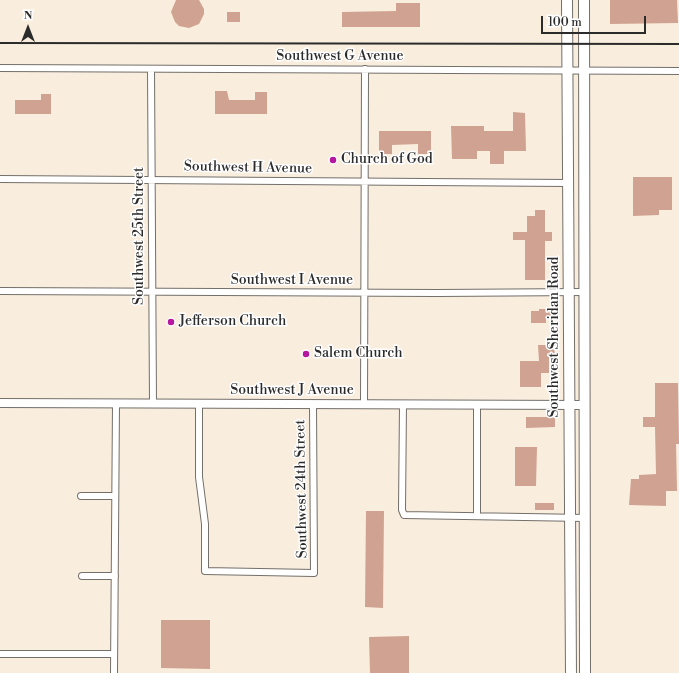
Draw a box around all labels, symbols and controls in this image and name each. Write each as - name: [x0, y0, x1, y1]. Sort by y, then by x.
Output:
- north arrow: [8, 8, 48, 48]
- scale bar: [543, 8, 648, 34]
- text: N: [24, 9, 32, 23]
- text: 100 m: [548, 15, 582, 30]
- street label: Southwest G Avenue: [276, 49, 404, 65]
- place label: Church of God: [341, 152, 433, 168]
- marker: Church of God: [328, 155, 338, 165]
- street label: Southwest H Avenue: [184, 158, 312, 178]
- street label: Southwest 25th Street: [132, 167, 148, 305]
- street label: Southwest Sheridan Road: [547, 256, 563, 418]
- street label: Southwest I Avenue: [231, 273, 353, 289]
- place label: Jefferson Church: [179, 314, 286, 330]
- marker: Jefferson Church: [166, 317, 176, 327]
- place label: Salem Church: [314, 346, 403, 362]
- marker: Salem Church: [301, 349, 311, 359]
- street label: Southwest J Avenue: [230, 383, 354, 399]
- street label: Southwest 24th Street: [292, 419, 312, 559]

